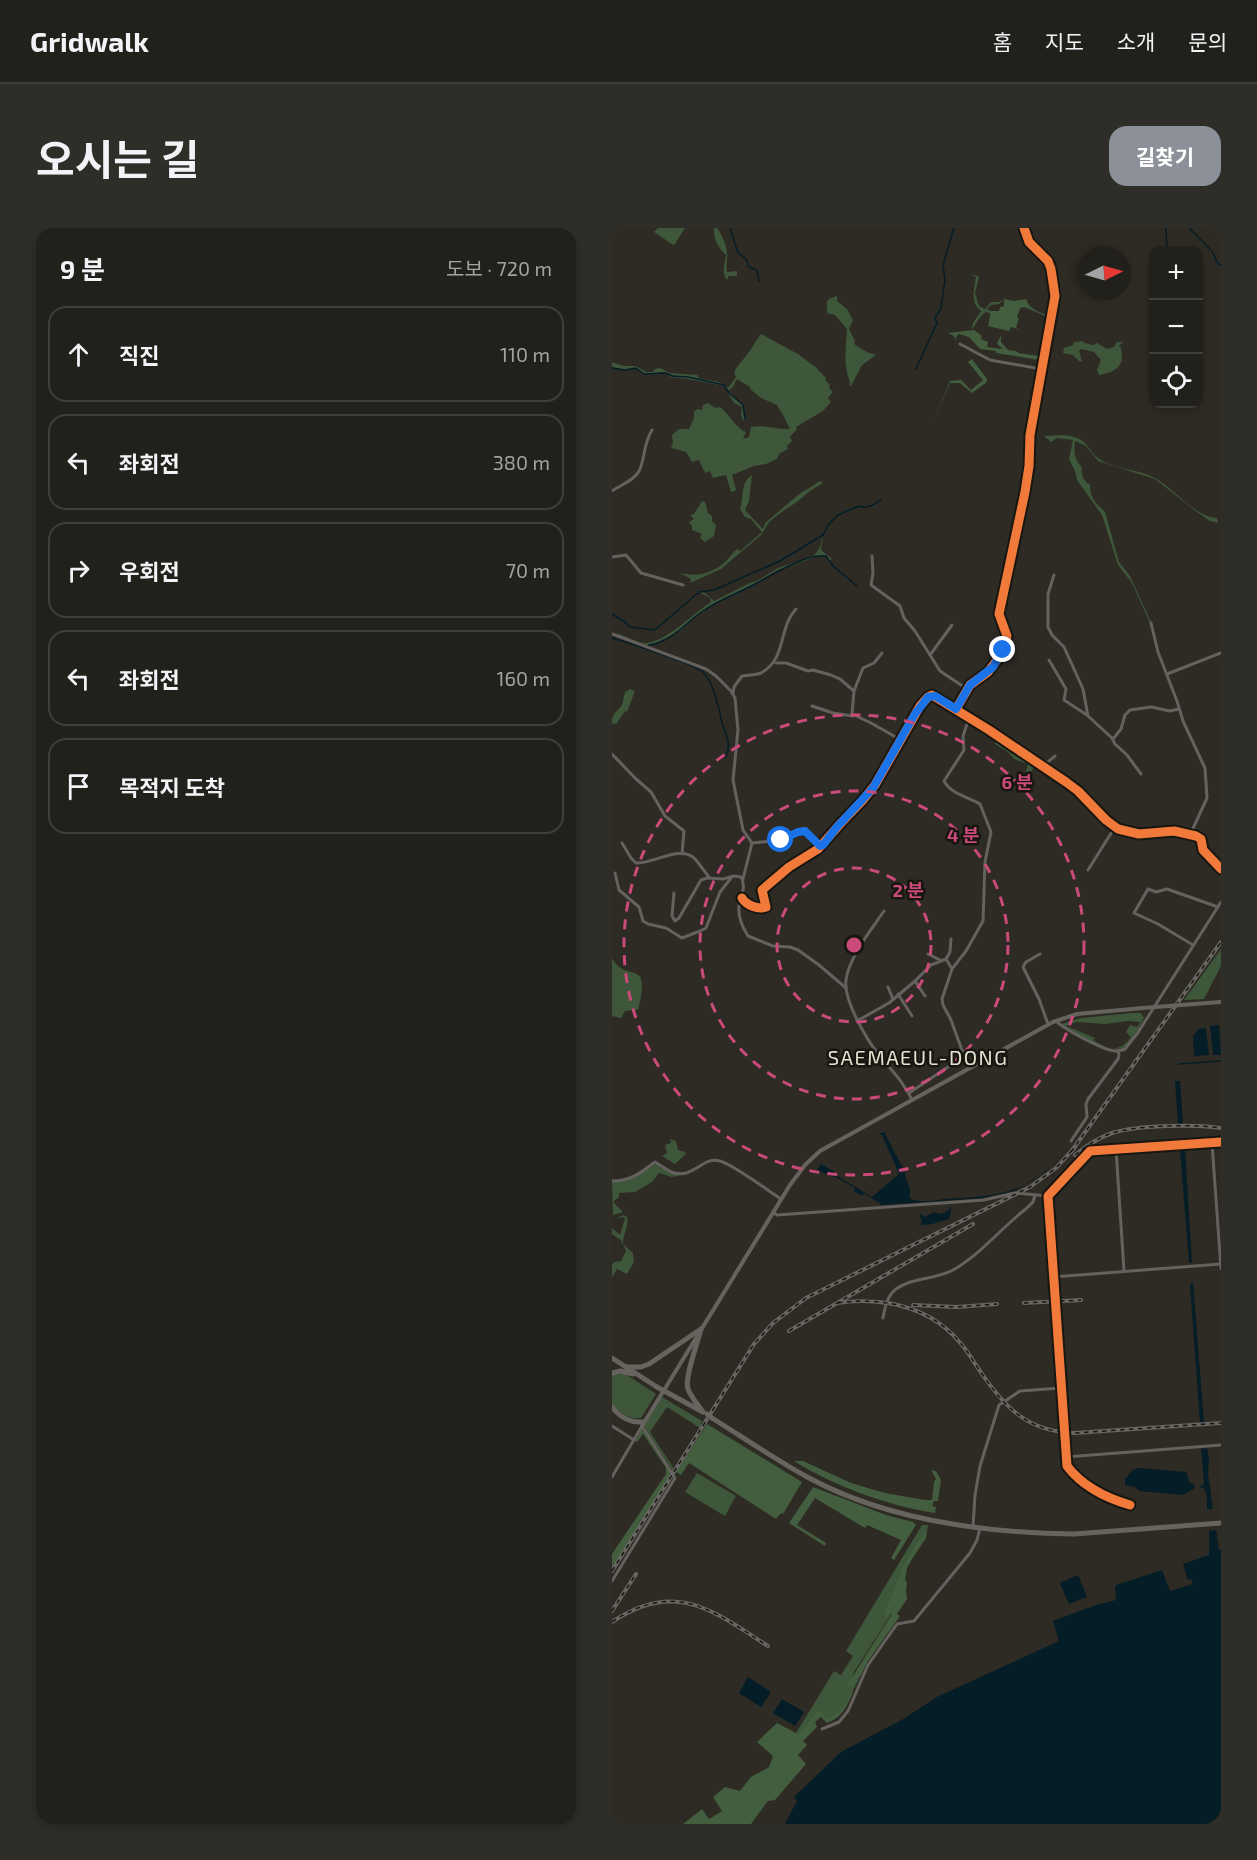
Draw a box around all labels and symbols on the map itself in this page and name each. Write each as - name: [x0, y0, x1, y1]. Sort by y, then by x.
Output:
- north arrow: [1077, 246, 1131, 300]
- route end: [989, 636, 1015, 662]
- text: 6 분: [1001, 771, 1033, 793]
- text: 4 분: [947, 824, 979, 846]
- route start: [767, 826, 793, 852]
- text: 2 분: [893, 879, 924, 901]
- centre of rings: [844, 935, 864, 955]
- district label: SAEMAEUL-DONG: [828, 1045, 1008, 1069]

